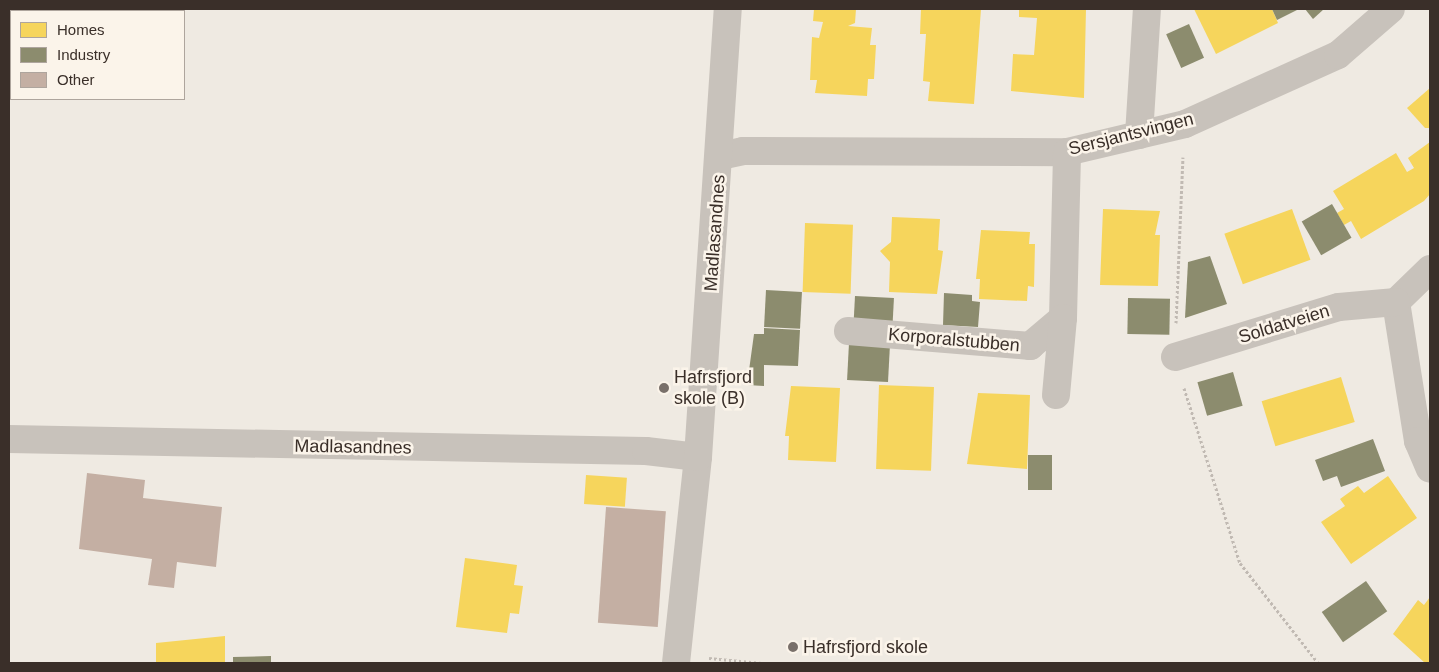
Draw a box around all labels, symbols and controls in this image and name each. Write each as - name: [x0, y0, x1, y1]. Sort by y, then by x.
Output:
- legend: [10, 10, 185, 100]
- text: Homes: [57, 21, 105, 38]
- text: Industry: [57, 46, 110, 63]
- text: Other: [57, 71, 95, 88]
- street label: Sersjantsvingen: [1066, 108, 1196, 160]
- street label: Madlasandnes: [700, 174, 730, 292]
- street label: Soldatveien: [1236, 300, 1332, 348]
- street label: Korporalstubben: [887, 323, 1021, 357]
- place label: Hafrsfjord skole (B): [674, 367, 752, 409]
- marker: Hafrsfjord skole (B): [658, 382, 670, 394]
- street label: Madlasandnes: [294, 435, 412, 459]
- place label: Hafrsfjord skole: [803, 636, 928, 658]
- marker: Hafrsfjord skole: [787, 641, 799, 653]

